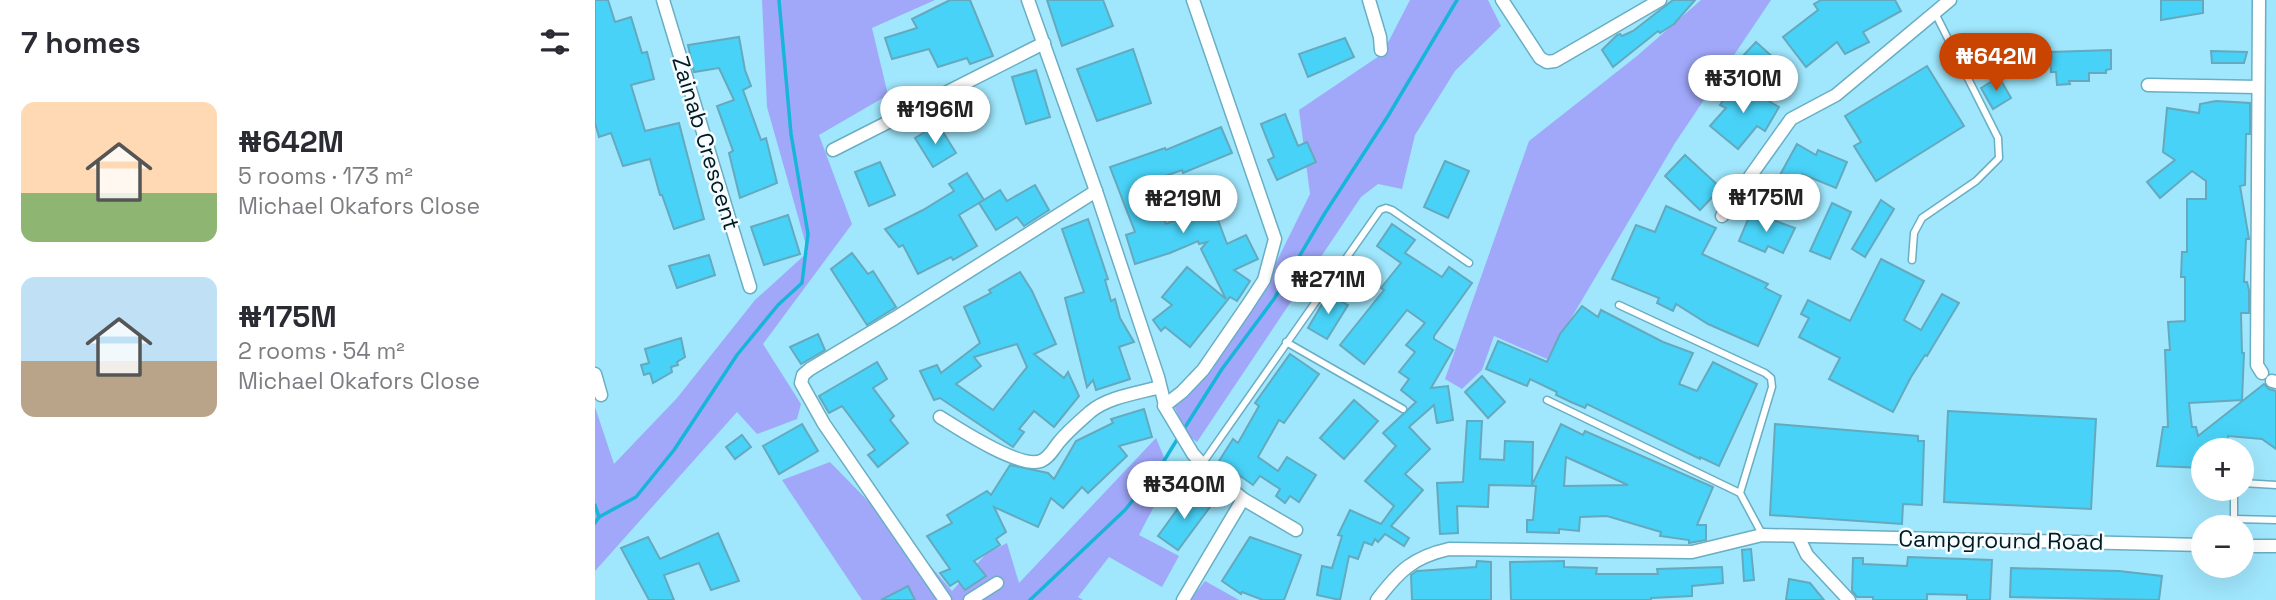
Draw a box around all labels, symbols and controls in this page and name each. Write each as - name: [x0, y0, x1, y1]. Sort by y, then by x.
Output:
- text: 7 homes: [21, 23, 141, 62]
- icon: filters: [536, 23, 574, 61]
- pin: ₦642M: [1947, 34, 2045, 93]
- text: ₦642M: [1955, 41, 2037, 71]
- street label: Zainab Crescent: [665, 52, 747, 234]
- pin: ₦310M: [1694, 55, 1792, 115]
- text: ₦310M: [1704, 63, 1782, 93]
- pin: ₦196M: [886, 86, 984, 146]
- text: ₦196M: [896, 94, 974, 124]
- text: ₦642M: [238, 122, 344, 161]
- icon: home: [77, 130, 161, 214]
- text: 5 rooms · 173 m²: [238, 161, 413, 191]
- pin: ₦175M: [1717, 174, 1815, 234]
- pin: ₦219M: [1134, 176, 1232, 235]
- text: ₦175M: [1728, 182, 1804, 212]
- text: ₦219M: [1144, 183, 1222, 213]
- text: Michael Okafors Close: [238, 191, 480, 221]
- pin: ₦271M: [1279, 256, 1377, 316]
- text: ₦271M: [1290, 264, 1366, 294]
- text: ₦175M: [238, 297, 337, 336]
- icon: home: [77, 305, 161, 389]
- text: 2 rooms · 54 m²: [238, 336, 405, 366]
- text: Michael Okafors Close: [238, 366, 480, 396]
- map controls: [2191, 438, 2254, 578]
- button: +: [2191, 438, 2254, 501]
- pin: ₦340M: [1135, 462, 1233, 521]
- text: ₦340M: [1143, 469, 1225, 499]
- button: −: [2191, 515, 2254, 578]
- street label: Campground Road: [1898, 523, 2104, 557]

